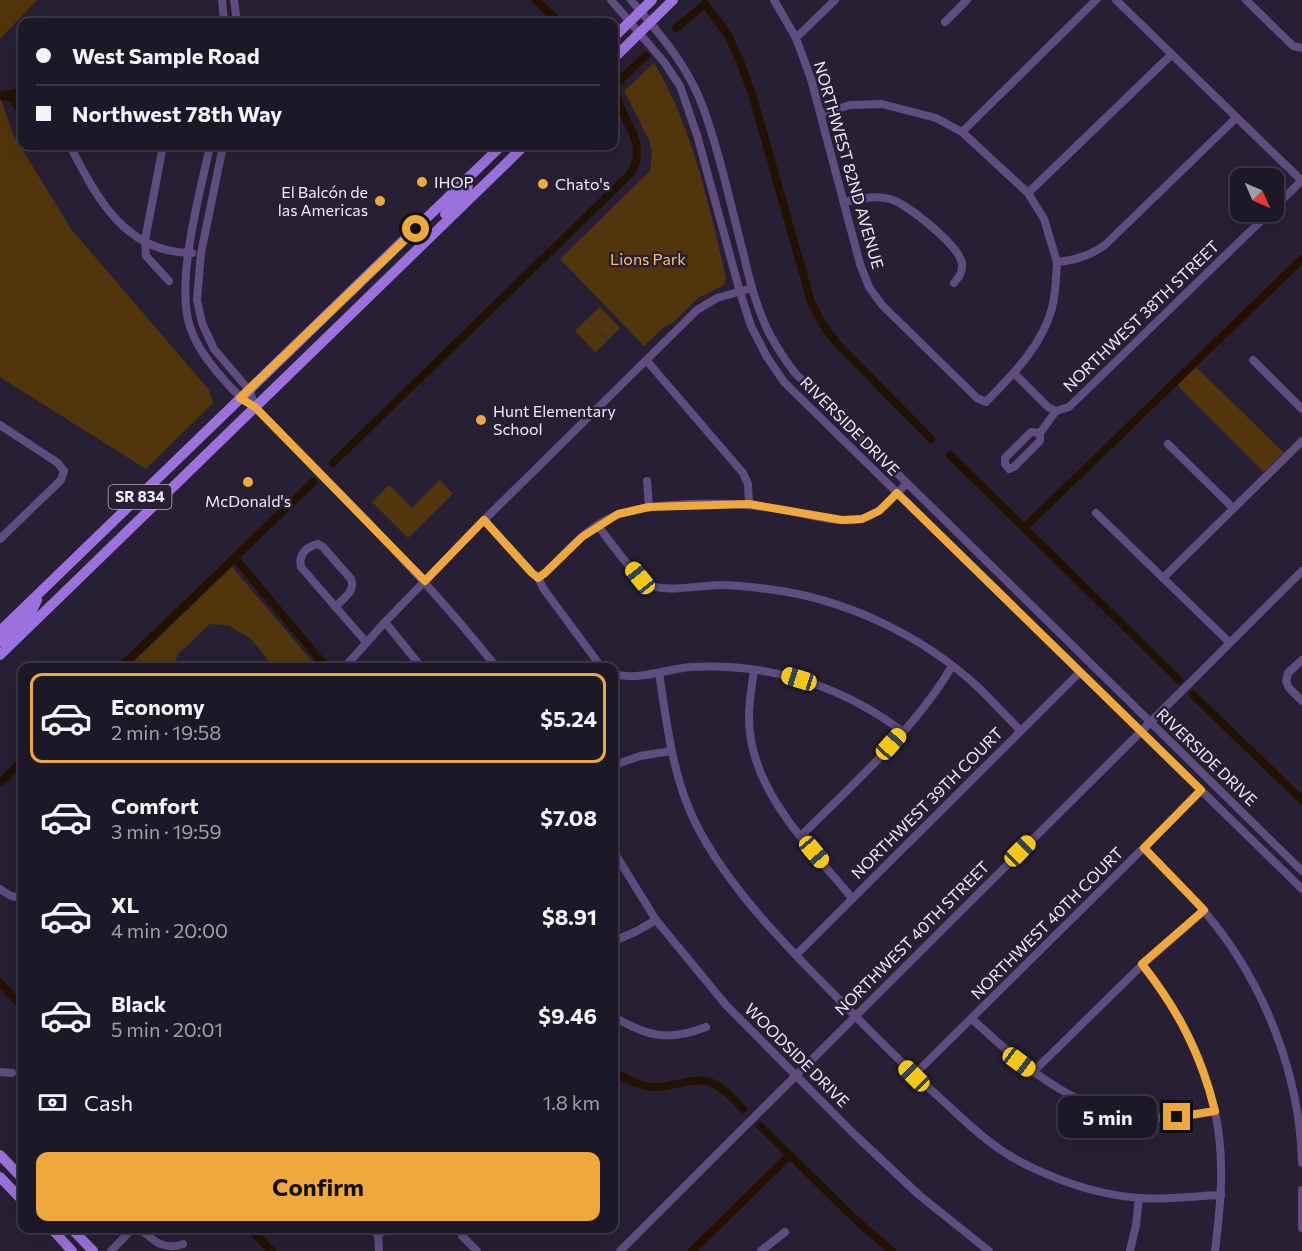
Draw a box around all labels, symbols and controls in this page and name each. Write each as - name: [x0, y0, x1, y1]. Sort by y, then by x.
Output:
- text: West Sample Road: [72, 42, 260, 69]
- street label: NORTHWEST 82ND AVENUE: [811, 59, 888, 271]
- text: Northwest 78th Way: [72, 100, 282, 127]
- north arrow: [1230, 168, 1284, 222]
- map controls: [1230, 168, 1284, 222]
- place label: IHOP: [434, 172, 474, 191]
- place label: Chato's: [555, 174, 610, 193]
- marker: IHOP: [415, 175, 429, 189]
- marker: Chato's: [536, 177, 550, 191]
- place label: El Balcón de las Americas: [278, 182, 368, 219]
- marker: El Balcón de las Americas: [373, 194, 387, 208]
- route start: [402, 215, 429, 242]
- street label: NORTHWEST 38TH STREET: [1059, 236, 1222, 395]
- park label: Lions Park: [610, 249, 686, 268]
- street label: RIVERSIDE DRIVE: [797, 372, 904, 479]
- place label: Hunt Elementary School: [493, 401, 616, 438]
- marker: Hunt Elementary School: [474, 413, 488, 427]
- marker: McDonald's: [241, 475, 255, 489]
- road number: SR 834: [108, 485, 172, 509]
- place label: McDonald's: [205, 491, 291, 510]
- car: [622, 558, 658, 598]
- car: [779, 665, 819, 693]
- icon: car: [39, 691, 93, 745]
- text: Economy: [111, 693, 205, 720]
- street label: RIVERSIDE DRIVE: [1153, 704, 1261, 809]
- text: $5.24: [540, 705, 597, 732]
- text: 2 min · 19:58: [111, 720, 221, 744]
- street label: NORTHWEST 39TH COURT: [847, 723, 1006, 882]
- car: [872, 725, 910, 763]
- icon: car: [39, 790, 93, 844]
- text: Comfort: [111, 792, 199, 819]
- text: $7.08: [540, 804, 597, 831]
- text: 3 min · 19:59: [111, 819, 222, 843]
- car: [796, 832, 832, 872]
- car: [1001, 832, 1039, 870]
- street label: NORTHWEST 40TH COURT: [967, 843, 1127, 1003]
- street label: NORTHWEST 40TH STREET: [831, 857, 993, 1019]
- icon: car: [39, 889, 93, 943]
- text: XL: [111, 891, 139, 918]
- text: $8.91: [542, 903, 597, 930]
- text: 4 min · 20:00: [111, 918, 228, 942]
- icon: car: [39, 988, 93, 1042]
- text: Black: [111, 990, 166, 1017]
- street label: WOODSIDE DRIVE: [741, 999, 853, 1111]
- text: $9.46: [538, 1002, 597, 1029]
- text: 5 min · 20:01: [111, 1017, 223, 1041]
- car: [999, 1044, 1039, 1080]
- car: [895, 1057, 933, 1095]
- icon: cash: [36, 1086, 69, 1119]
- text: Cash: [84, 1089, 133, 1116]
- text: 1.8 km: [543, 1090, 600, 1114]
- callout: 5 min: [1057, 1096, 1156, 1138]
- route end: [1163, 1103, 1190, 1130]
- text: 5 min: [1082, 1105, 1133, 1129]
- button: Confirm: [36, 1152, 600, 1221]

